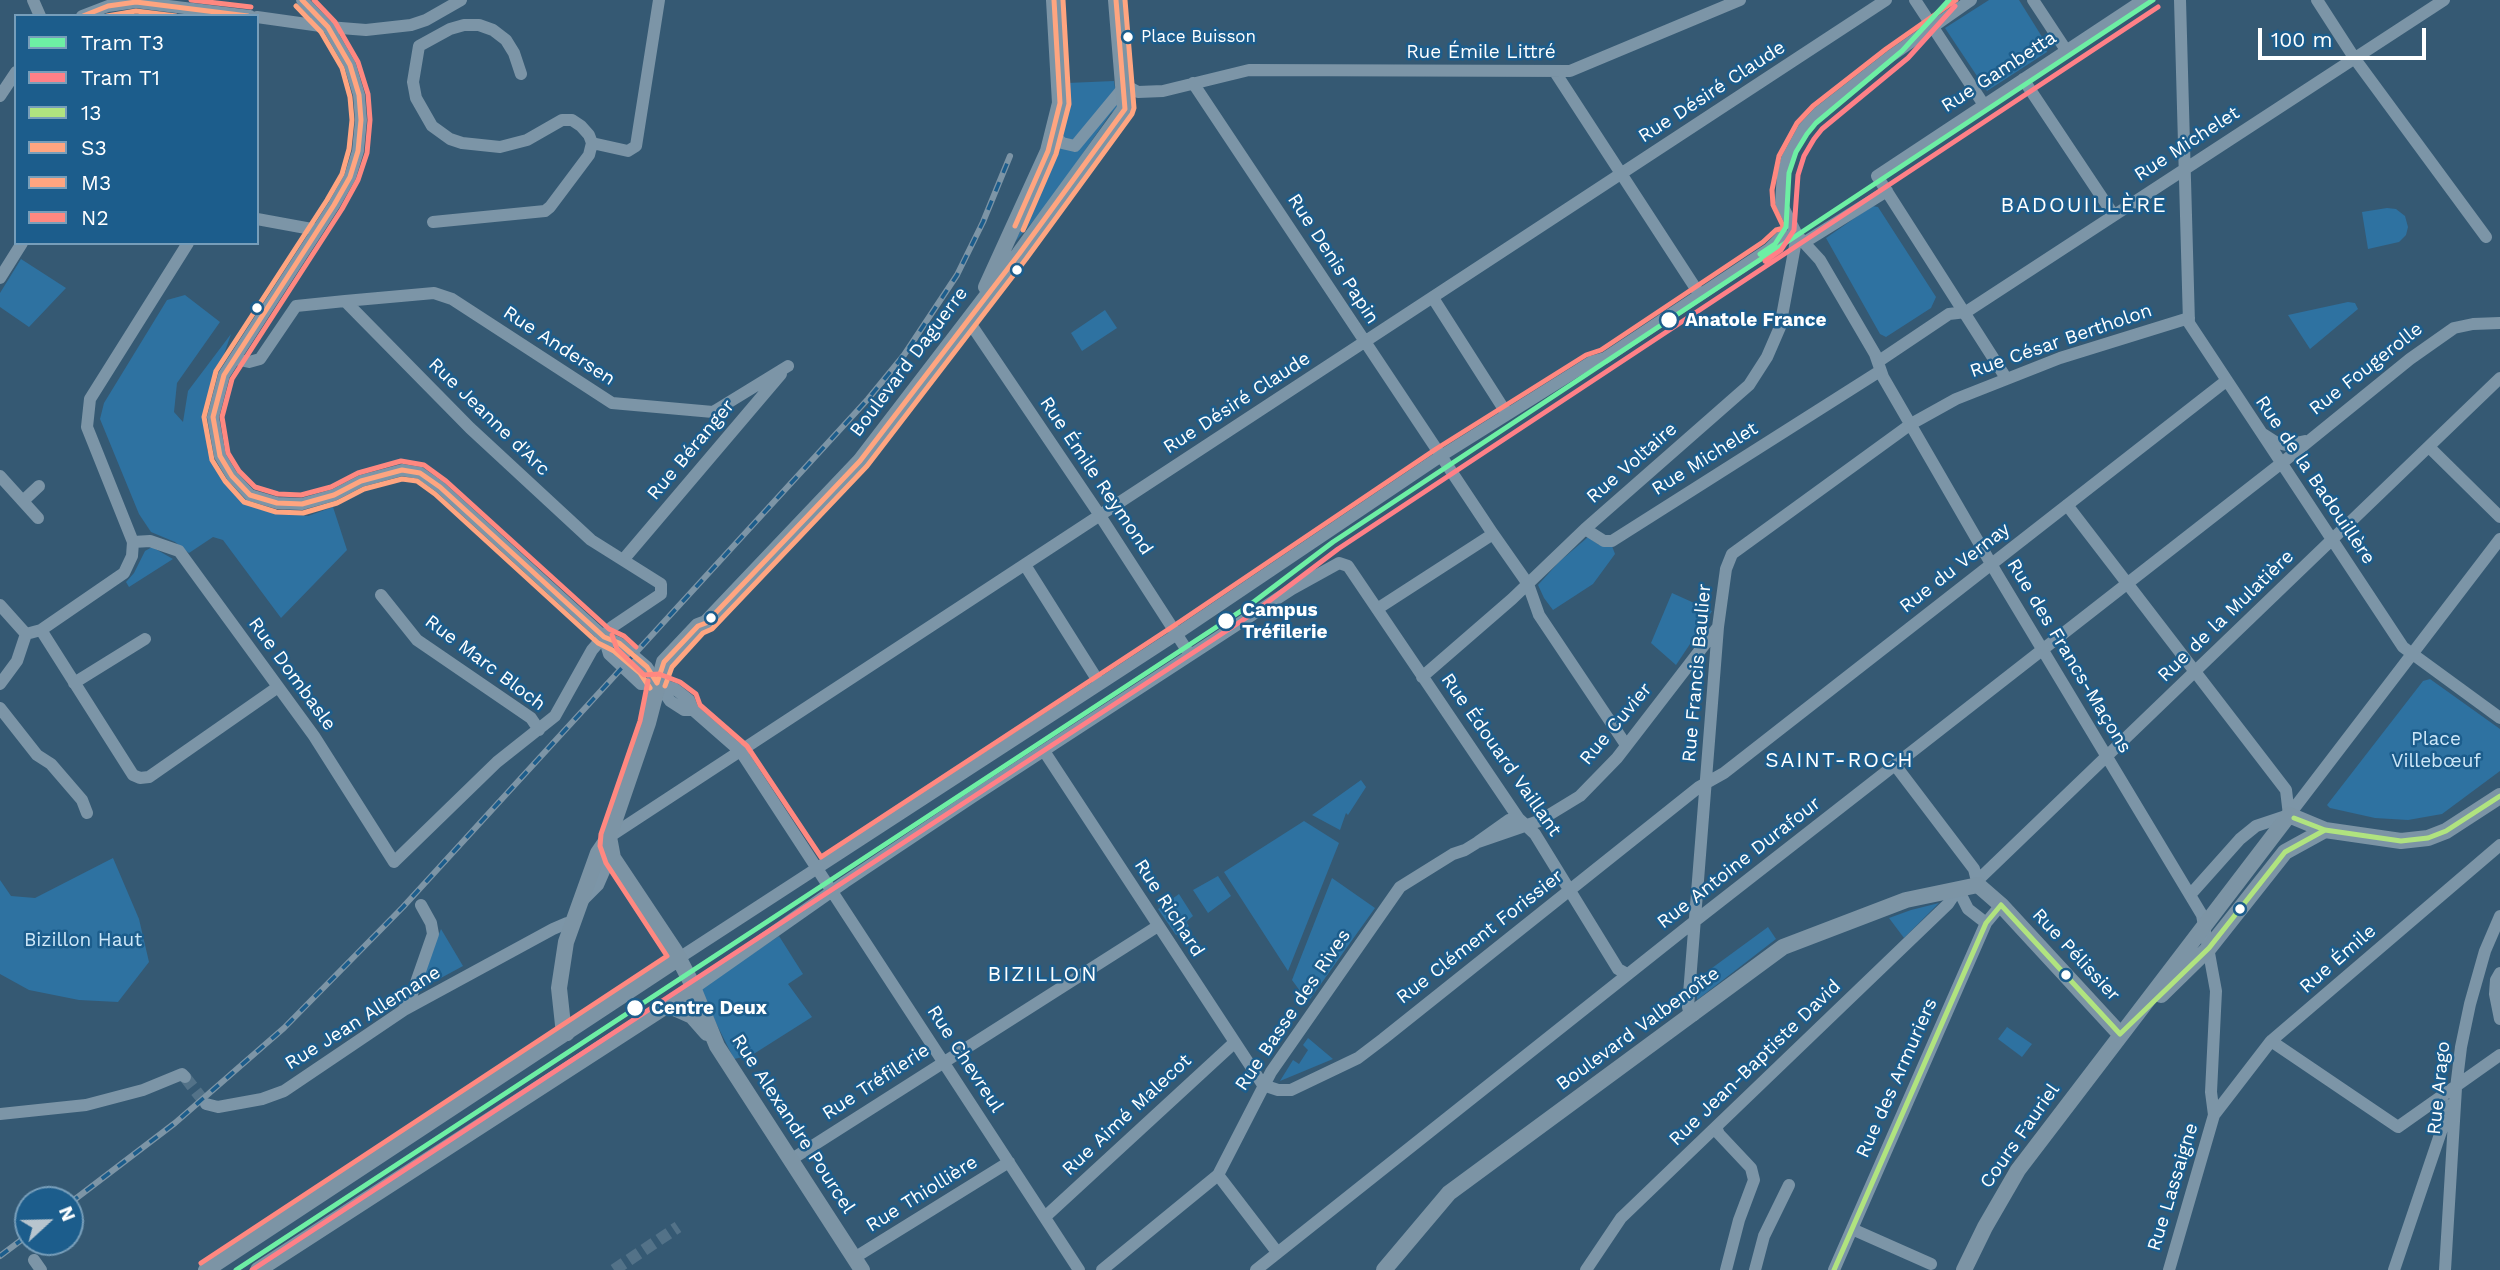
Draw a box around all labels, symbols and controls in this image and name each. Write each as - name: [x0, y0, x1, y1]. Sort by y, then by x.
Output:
- legend: [14, 14, 259, 245]
- scale bar: [2262, 14, 2430, 58]
- street label: Rue Gambetta: [1937, 26, 2061, 118]
- place label: Place Buisson: [1141, 27, 1256, 47]
- text: 100 m: [2271, 27, 2333, 52]
- text: Tram T3: [81, 30, 164, 55]
- marker: Place Buisson: [1121, 30, 1135, 44]
- street label: Rue Désiré Claude: [1634, 36, 1790, 148]
- street label: Rue Émile Littré: [1406, 41, 1556, 63]
- text: Tram T1: [81, 65, 160, 90]
- text: 13: [81, 100, 101, 125]
- street label: Rue Michelet: [2130, 102, 2244, 186]
- text: S3: [81, 135, 107, 160]
- text: M3: [81, 170, 111, 195]
- street label: Rue Denis Papin: [1282, 190, 1384, 328]
- district label: BADOUILLÈRE: [2002, 193, 2166, 219]
- text: N2: [81, 205, 109, 230]
- unlabelled marker: [1010, 263, 1024, 277]
- street label: Boulevard Daguerre: [845, 283, 973, 441]
- street label: Rue César Bertholon: [1967, 299, 2155, 383]
- unlabelled marker: [250, 301, 264, 315]
- street label: Rue Andersen: [499, 301, 619, 391]
- place label: Anatole France: [1685, 309, 1827, 331]
- marker: Anatole France: [1659, 310, 1679, 330]
- street label: Rue Fougerolle: [2305, 318, 2427, 420]
- street label: Rue Désiré Claude: [1159, 347, 1315, 459]
- street label: Rue Jeanne d'Arc: [424, 353, 554, 481]
- street label: Rue de la Badouillère: [2250, 391, 2380, 569]
- street label: Rue Émile Reymond: [1035, 393, 1157, 559]
- street label: Rue Béranger: [642, 395, 740, 505]
- street label: Rue Michelet: [1648, 417, 1762, 501]
- street label: Rue Voltaire: [1582, 418, 1682, 508]
- street label: Rue du Vernay: [1895, 518, 2015, 618]
- street label: Rue de la Mulatière: [2153, 545, 2299, 687]
- street label: Rue des Francs-Maçons: [2002, 555, 2136, 757]
- street label: Rue Francis Baulier: [1678, 583, 1716, 763]
- place label: Campus Tréfilerie: [1242, 599, 1328, 643]
- street label: Rue Marc Bloch: [420, 610, 550, 716]
- unlabelled marker: [704, 611, 718, 625]
- marker: Campus Tréfilerie: [1216, 611, 1236, 631]
- street label: Rue Dombasle: [243, 613, 341, 735]
- street label: Rue Édouard Vaillant: [1436, 669, 1566, 841]
- street label: Rue Cuvier: [1575, 678, 1657, 770]
- park label: Place Villebœuf: [2391, 728, 2481, 772]
- district label: SAINT-ROCH: [1766, 748, 1914, 774]
- street label: Rue Antoine Durafour: [1653, 792, 1825, 934]
- street label: Rue Richard: [1129, 855, 1209, 961]
- street label: Rue Clément Forissier: [1392, 865, 1568, 1009]
- unlabelled marker: [2233, 902, 2247, 916]
- street label: Rue Pélissier: [2027, 904, 2125, 1006]
- street label: Rue Émile: [2295, 920, 2381, 998]
- street label: Rue Basse des Rives: [1230, 925, 1356, 1095]
- park label: Bizillon Haut: [24, 929, 142, 951]
- street label: Rue Jean Allemane: [281, 961, 445, 1075]
- district label: BIZILLON: [988, 962, 1098, 988]
- street label: Boulevard Valbenoîte: [1552, 962, 1724, 1096]
- unlabelled marker: [2059, 968, 2073, 982]
- street label: Rue Jean-Baptiste David: [1664, 975, 1846, 1151]
- street label: Rue des Armuriers: [1852, 995, 1942, 1161]
- place label: Centre Deux: [651, 997, 767, 1019]
- marker: Centre Deux: [625, 998, 645, 1018]
- street label: Rue Chevreul: [922, 1001, 1008, 1117]
- street label: Rue Alexandre Pourcel: [726, 1030, 860, 1218]
- street label: Rue Tréfilerie: [818, 1039, 934, 1125]
- street label: Rue Arago: [2423, 1040, 2455, 1136]
- street label: Rue Aimé Malecot: [1058, 1049, 1196, 1181]
- street label: Cours Fauriel: [1975, 1079, 2065, 1193]
- street label: Rue Lassaigne: [2143, 1120, 2203, 1254]
- street label: Rue Thiollière: [862, 1151, 982, 1237]
- north arrow: [14, 1186, 84, 1256]
- text: N: [54, 1203, 80, 1225]

